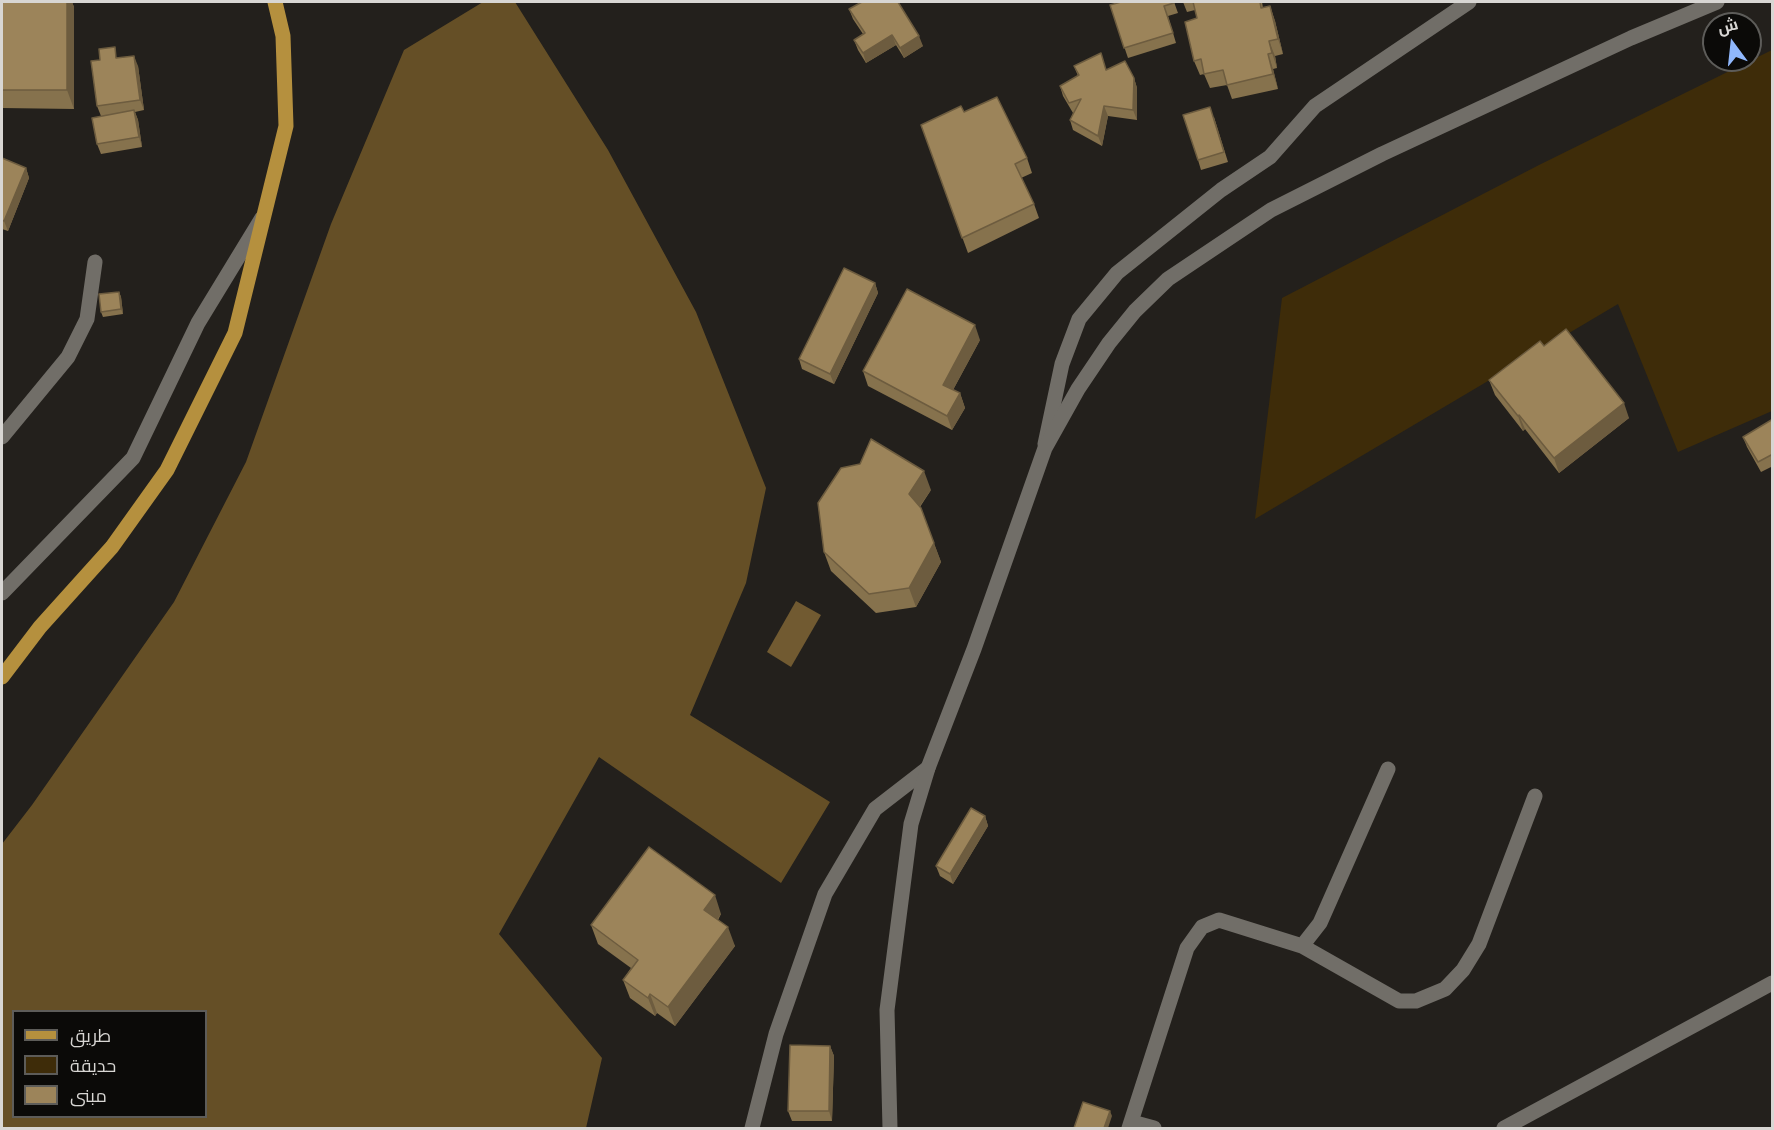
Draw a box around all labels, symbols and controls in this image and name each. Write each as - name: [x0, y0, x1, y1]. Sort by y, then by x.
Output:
- north arrow: [1702, 12, 1762, 72]
- text: ش: [1715, 14, 1740, 39]
- legend: [12, 1010, 207, 1118]
- text: طريق: [70, 1025, 111, 1047]
- text: حديقة: [70, 1055, 116, 1077]
- text: مبنى: [70, 1085, 107, 1107]

